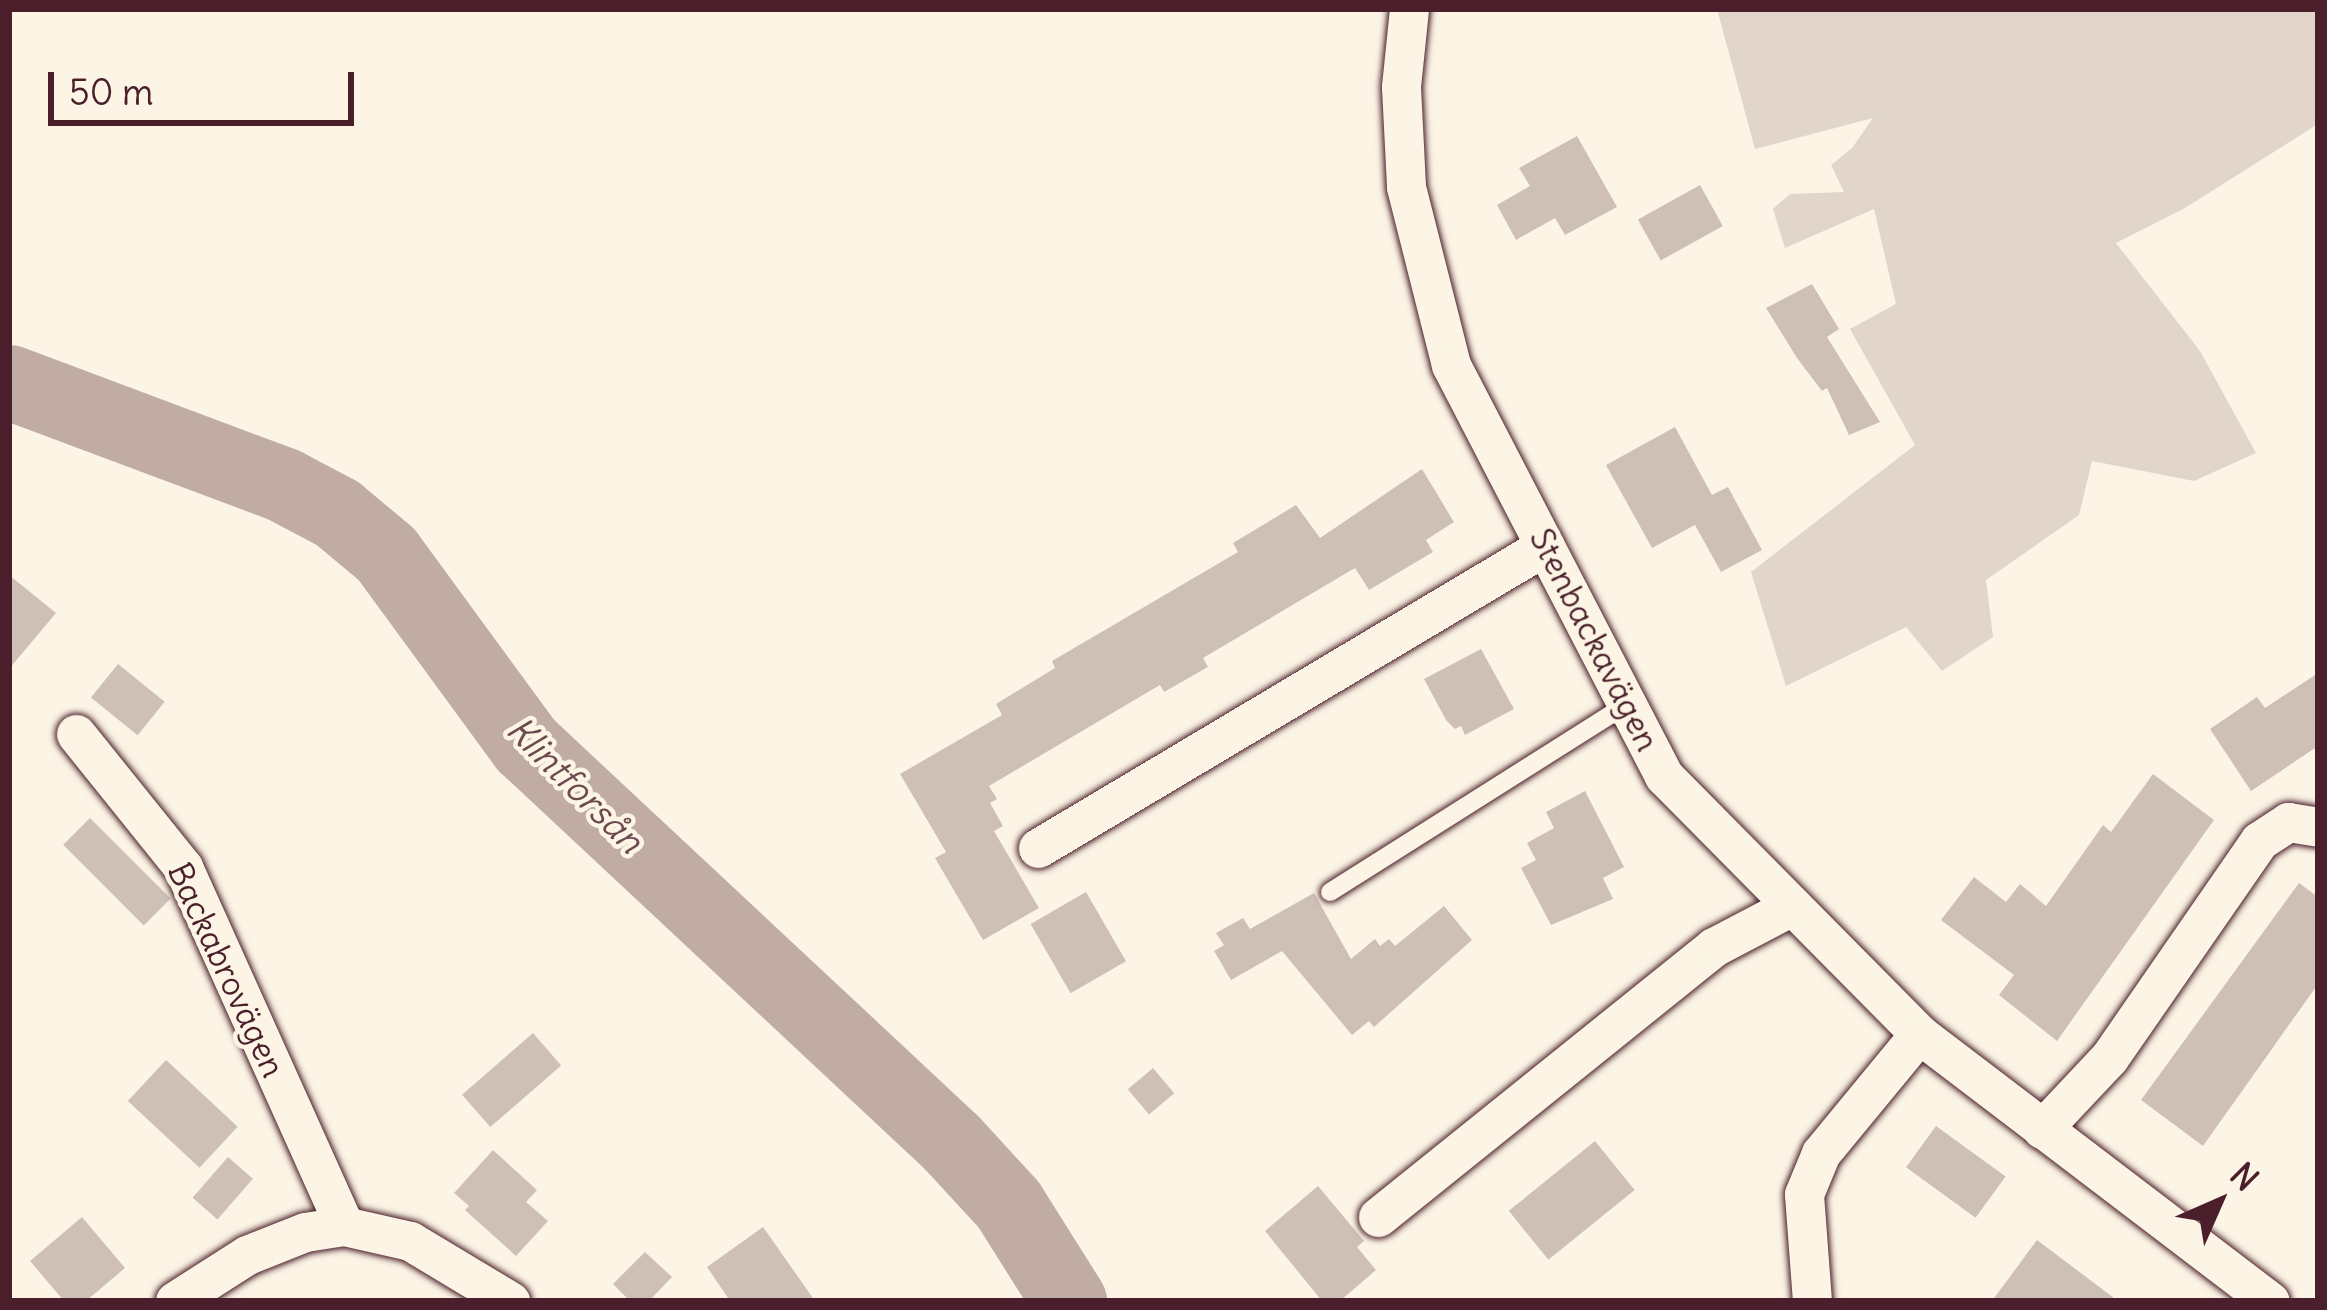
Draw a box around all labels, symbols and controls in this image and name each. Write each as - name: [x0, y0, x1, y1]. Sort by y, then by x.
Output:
- scale bar: [54, 48, 360, 122]
- text: 50 m: [69, 70, 154, 115]
- street label: Stenbackavägen: [1521, 522, 1667, 758]
- water label: Klintforsån: [498, 708, 652, 862]
- street label: Backabrovägen: [159, 856, 293, 1084]
- north arrow: [2159, 1142, 2279, 1262]
- text: N: [2222, 1154, 2267, 1199]

